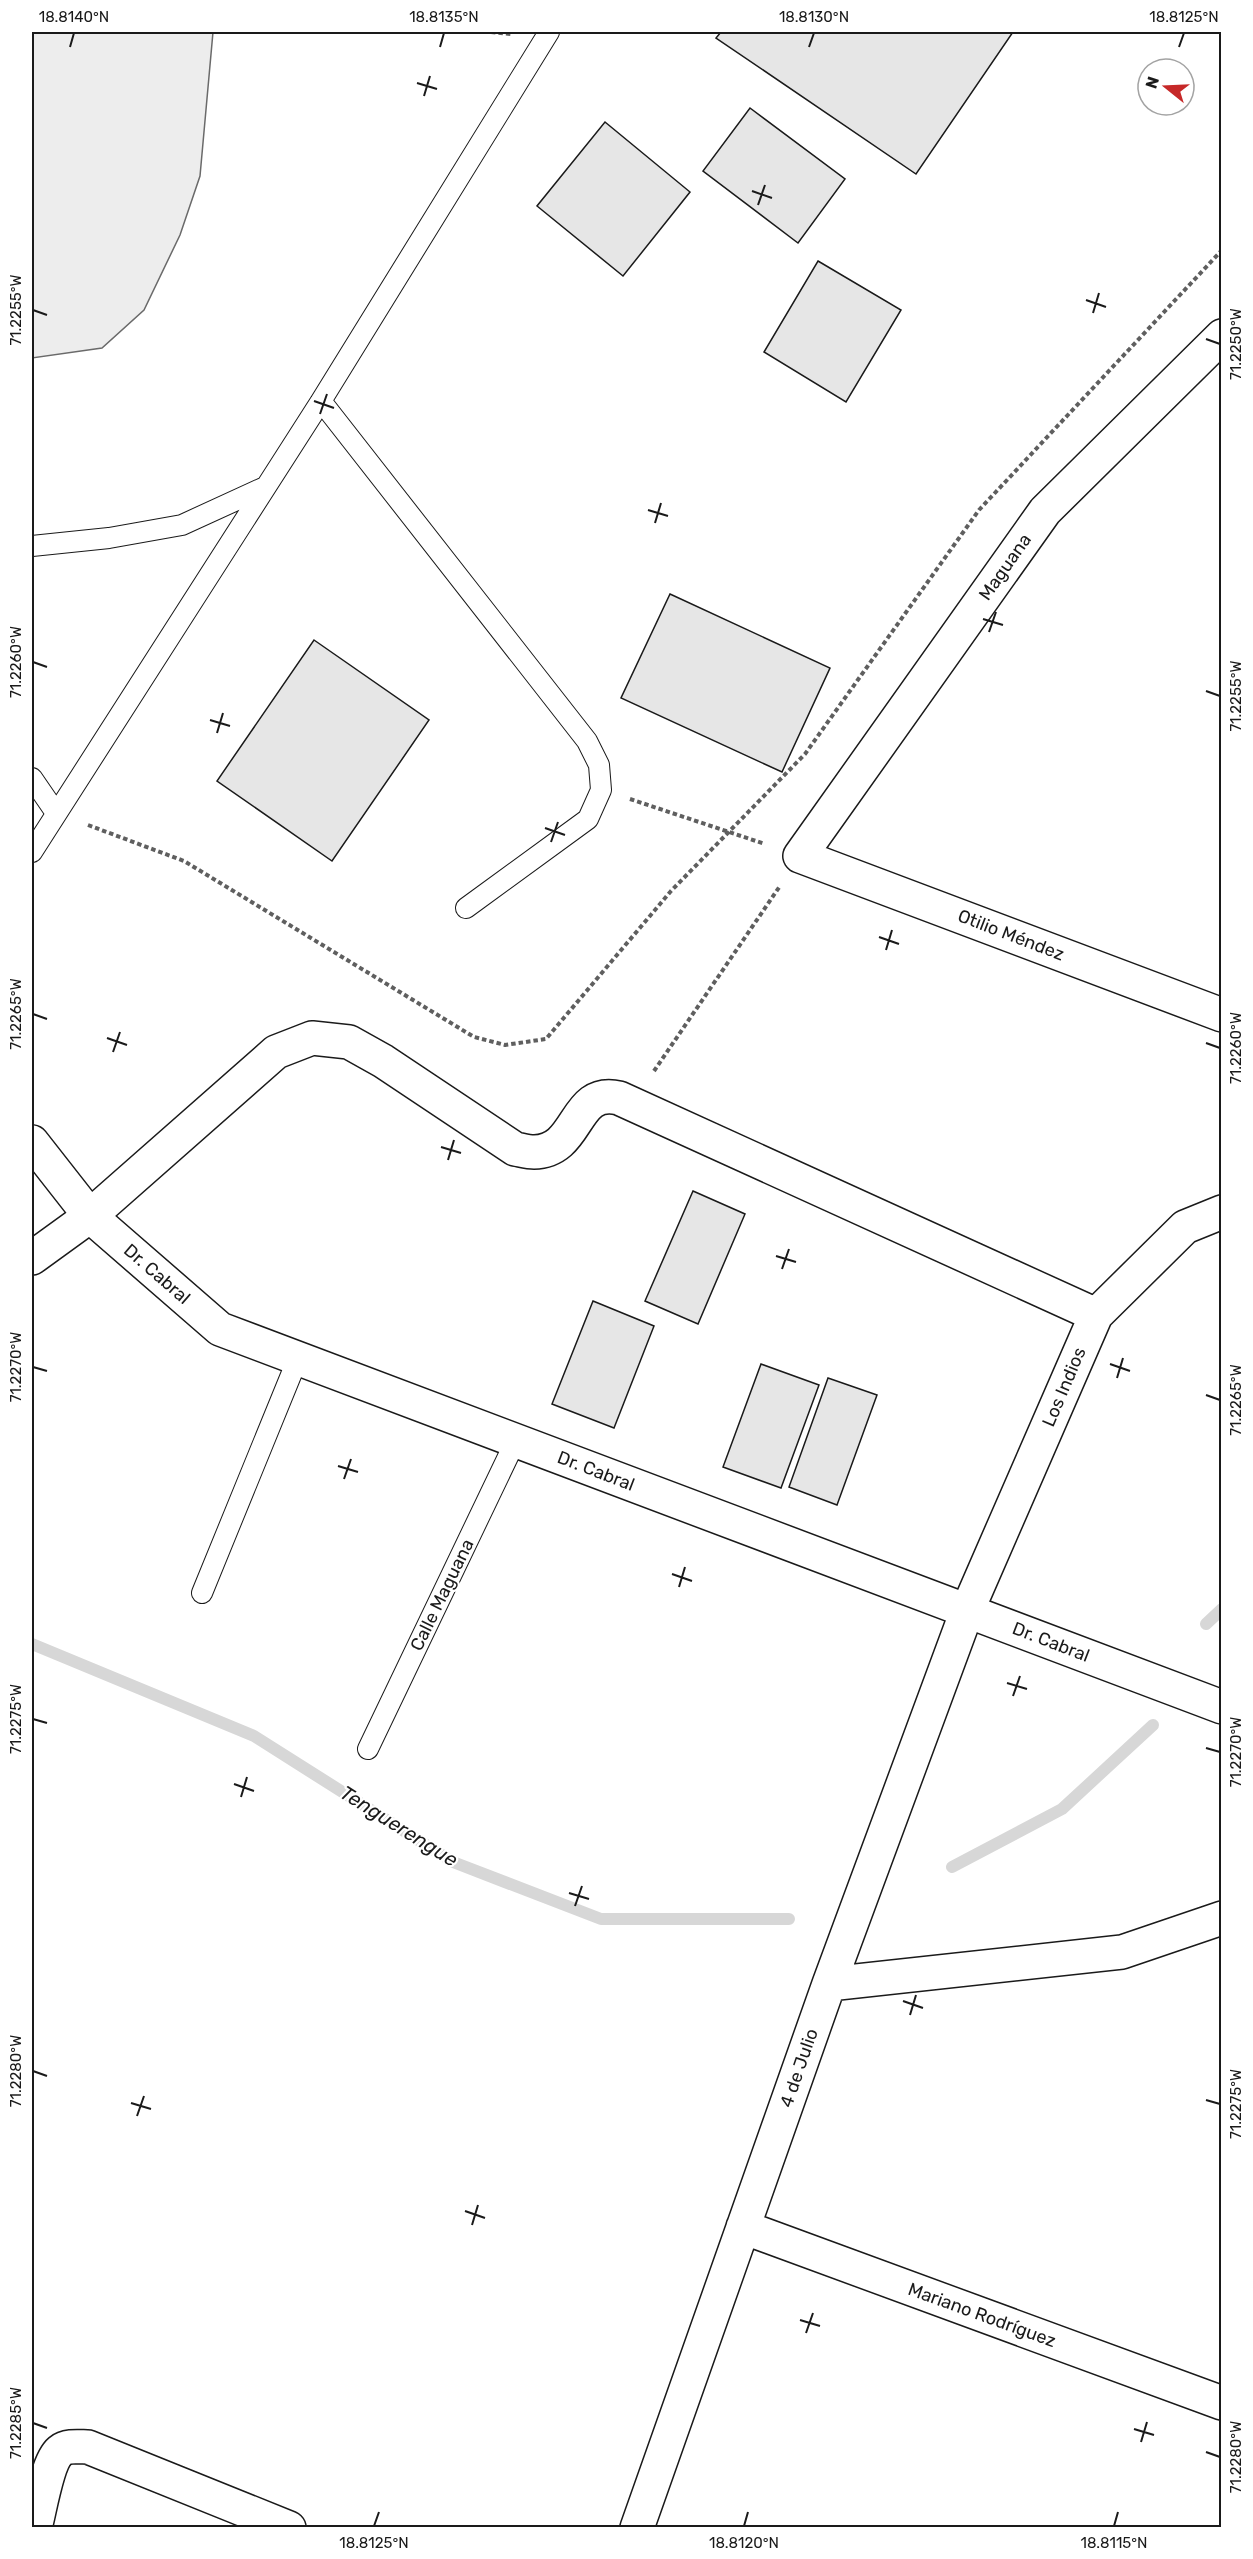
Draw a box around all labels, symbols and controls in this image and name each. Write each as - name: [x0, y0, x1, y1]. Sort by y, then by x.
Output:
- text: 18.8140°N: [39, 8, 109, 26]
- text: 18.8135°N: [409, 8, 479, 26]
- text: 18.8130°N: [779, 8, 849, 26]
- text: 18.8125°N: [1149, 8, 1219, 26]
- north arrow: [1136, 57, 1196, 117]
- text: N: [1141, 74, 1163, 91]
- text: 71.2255°W: [7, 274, 25, 346]
- text: 71.2250°W: [1227, 308, 1245, 380]
- street label: Maguana: [974, 529, 1036, 605]
- text: 71.2260°W: [7, 626, 25, 698]
- text: 71.2255°W: [1227, 660, 1245, 732]
- street label: Otilio Méndez: [955, 905, 1067, 965]
- text: 71.2265°W: [7, 978, 25, 1050]
- text: 71.2260°W: [1227, 1012, 1245, 1084]
- street label: Dr. Cabral: [119, 1239, 195, 1309]
- text: 71.2270°W: [7, 1332, 25, 1402]
- street label: Los Indios: [1037, 1344, 1091, 1430]
- text: 71.2265°W: [1227, 1364, 1245, 1436]
- street label: Dr. Cabral: [554, 1446, 638, 1496]
- street label: Calle Maguana: [405, 1535, 479, 1655]
- street label: Dr. Cabral: [1009, 1617, 1093, 1667]
- text: 71.2275°W: [7, 1684, 25, 1754]
- text: 71.2270°W: [1227, 1717, 1245, 1787]
- water label: Tenguerengue: [336, 1780, 462, 1872]
- street label: 4 de Julio: [775, 2026, 823, 2110]
- text: 71.2280°W: [7, 2035, 25, 2107]
- text: 71.2275°W: [1227, 2069, 1245, 2139]
- street label: Mariano Rodríguez: [905, 2278, 1059, 2352]
- text: 71.2285°W: [7, 2387, 25, 2459]
- text: 71.2280°W: [1227, 2421, 1245, 2493]
- text: 18.8125°N: [339, 2534, 409, 2552]
- text: 18.8120°N: [709, 2534, 779, 2552]
- text: 18.8115°N: [1081, 2534, 1147, 2552]

